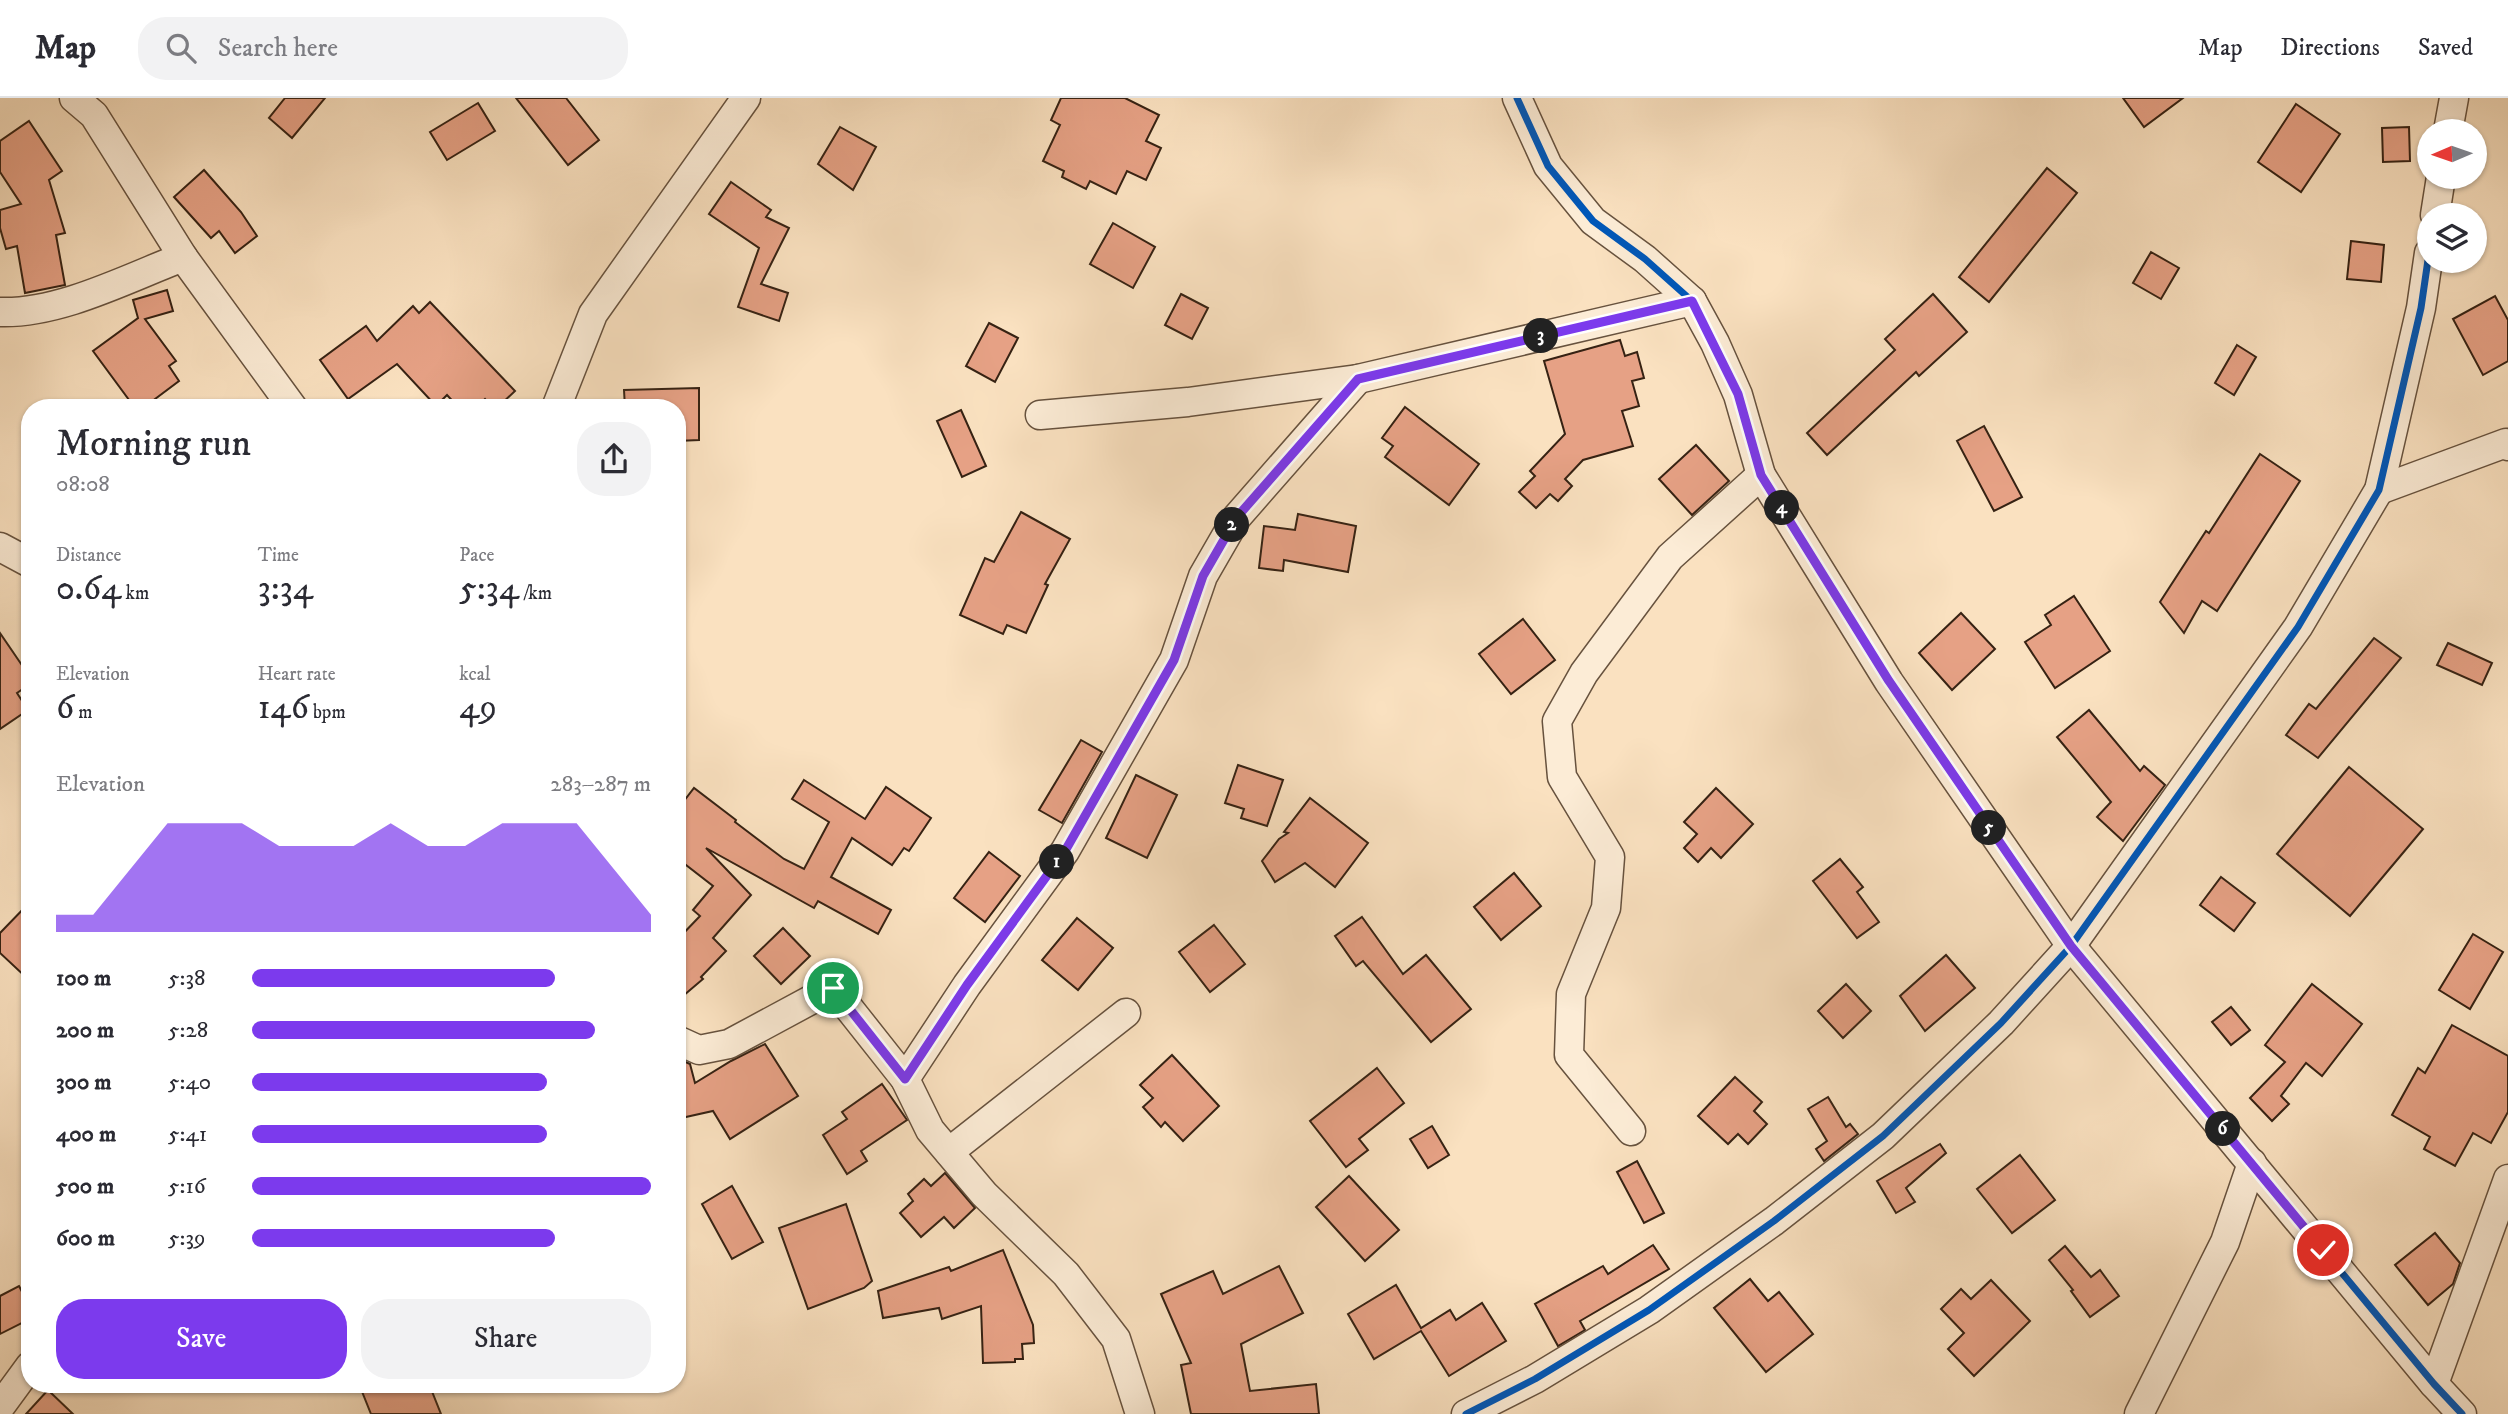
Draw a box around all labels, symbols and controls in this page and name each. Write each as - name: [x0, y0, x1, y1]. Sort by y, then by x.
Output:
- search box: [138, 17, 628, 80]
- text: Map: [35, 28, 96, 69]
- icon: search: [162, 29, 200, 67]
- text: Search here: [218, 32, 338, 65]
- text: Map: [2198, 33, 2243, 63]
- text: Directions: [2281, 33, 2380, 63]
- text: Saved: [2418, 33, 2473, 63]
- north arrow: [2417, 119, 2487, 189]
- map controls: [2417, 119, 2487, 273]
- button: layers: [2417, 203, 2487, 273]
- pin: 3: [1524, 318, 1558, 354]
- text: 3: [1537, 324, 1544, 347]
- text: Morning run: [56, 420, 251, 468]
- button: share: [577, 422, 651, 496]
- text: 08:08: [56, 470, 110, 499]
- pin: 4: [1764, 490, 1800, 526]
- text: 4: [1776, 496, 1787, 519]
- pin: 2: [1214, 508, 1250, 542]
- text: 2: [1227, 513, 1236, 536]
- text: Distance: [56, 544, 121, 567]
- text: Time: [258, 544, 299, 567]
- text: Pace: [459, 544, 494, 567]
- text: 0.64: [56, 567, 122, 611]
- text: 3:34: [258, 567, 313, 611]
- text: 5:34: [459, 567, 519, 611]
- text: km: [122, 582, 149, 605]
- text: /km: [519, 582, 552, 605]
- text: Elevation: [56, 663, 130, 686]
- text: Heart rate: [258, 663, 336, 686]
- text: kcal: [459, 663, 491, 686]
- text: 6: [56, 686, 74, 730]
- text: 146: [258, 686, 309, 730]
- text: 49: [459, 686, 497, 730]
- text: m: [74, 701, 93, 724]
- text: bpm: [309, 701, 346, 724]
- text: Elevation: [56, 770, 145, 799]
- text: 283–287 m: [550, 770, 651, 799]
- pin: 5: [1972, 810, 2007, 846]
- text: 5: [1984, 816, 1993, 839]
- pin: 1: [1040, 844, 1074, 880]
- text: 1: [1053, 850, 1060, 873]
- pin: [803, 958, 863, 1018]
- text: 100 m: [56, 964, 111, 993]
- text: 5:38: [168, 964, 206, 993]
- icon: arrive: [814, 969, 852, 1007]
- text: 200 m: [56, 1016, 114, 1045]
- text: 5:28: [168, 1016, 208, 1045]
- text: 300 m: [56, 1068, 112, 1097]
- text: 5:40: [168, 1068, 211, 1097]
- pin: 6: [2206, 1112, 2240, 1146]
- text: 6: [2218, 1117, 2227, 1140]
- text: 400 m: [56, 1120, 116, 1149]
- text: 5:41: [168, 1120, 207, 1149]
- text: 500 m: [56, 1172, 114, 1201]
- text: 5:16: [168, 1172, 206, 1201]
- pin: [2293, 1220, 2353, 1280]
- text: 600 m: [56, 1224, 115, 1253]
- text: 5:39: [168, 1224, 206, 1253]
- icon: check: [2304, 1231, 2342, 1269]
- button: Save: [56, 1299, 347, 1379]
- button: Share: [361, 1299, 651, 1379]

